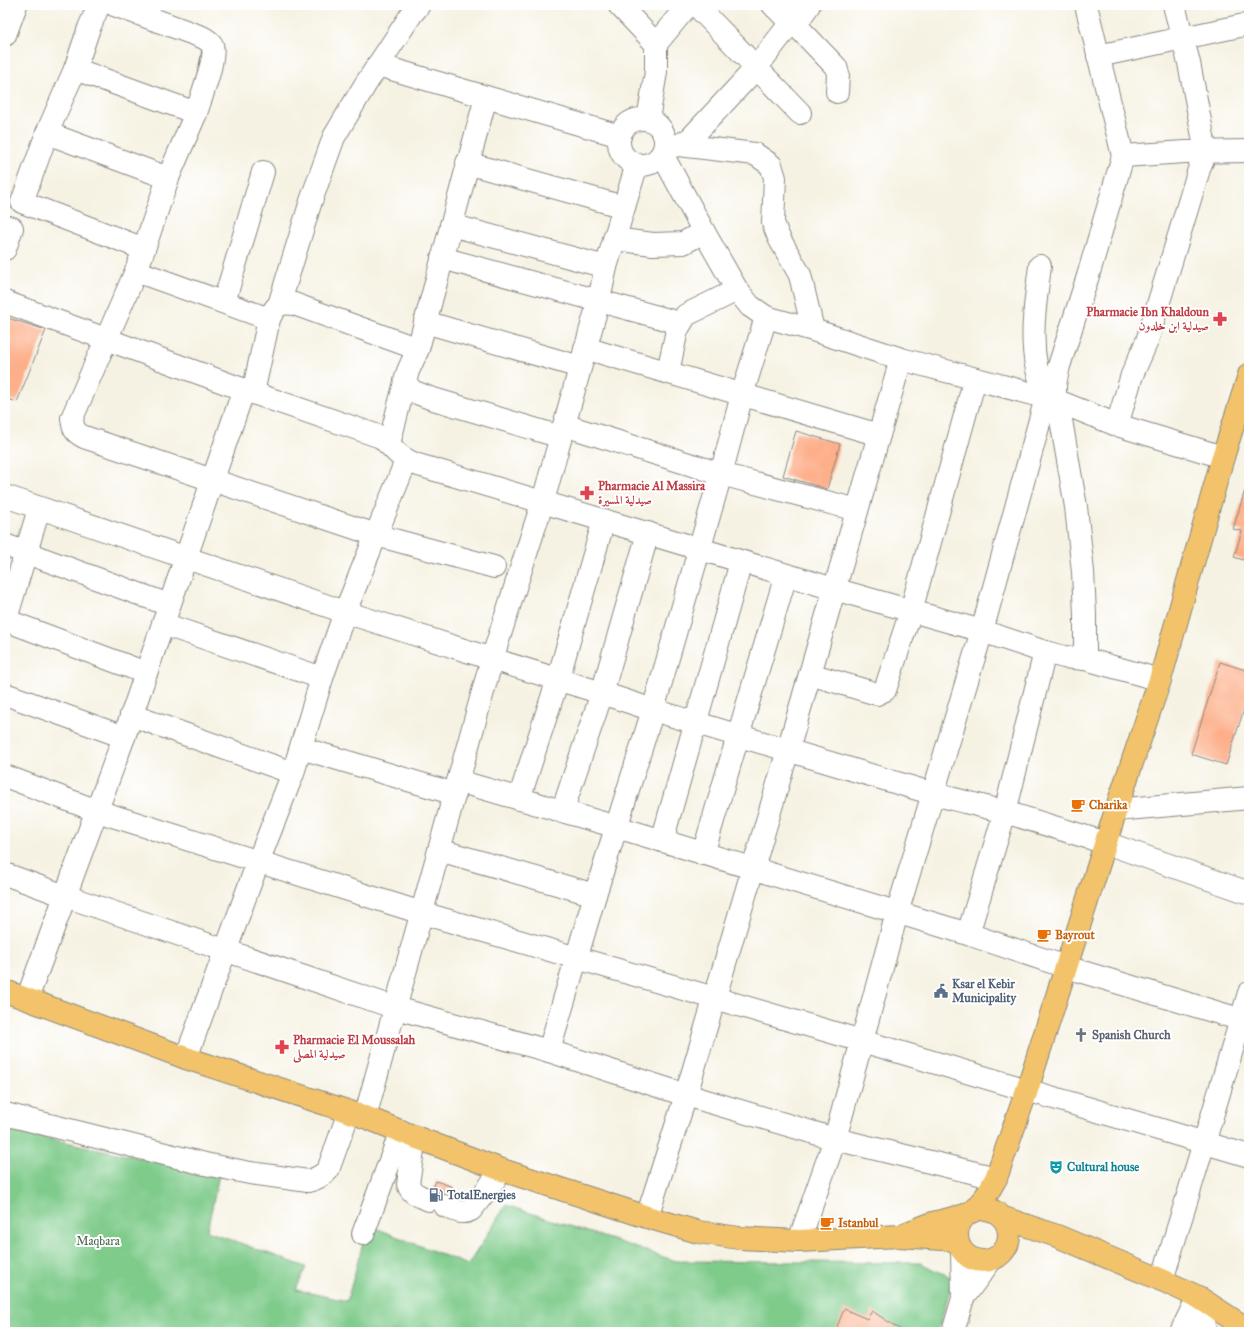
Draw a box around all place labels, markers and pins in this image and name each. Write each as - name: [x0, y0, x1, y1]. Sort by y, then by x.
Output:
- place label: Pharmacie Ibn Khaldoun صيدلية ابن خلدون: [1086, 305, 1210, 333]
- pharmacy icon: Pharmacie Ibn Khaldoun صيدلية ابن خلدون: [1212, 311, 1228, 327]
- place label: Pharmacie Al Massira صيدلية المسيرة: [598, 479, 706, 507]
- pharmacy icon: Pharmacie Al Massira صيدلية المسيرة: [579, 485, 595, 501]
- cafe icon: Charika: [1070, 797, 1086, 813]
- place label: Charika: [1089, 798, 1128, 812]
- cafe icon: Bayrout: [1036, 927, 1052, 943]
- place label: Bayrout: [1055, 928, 1095, 943]
- place label: Ksar el Kebir Municipality: [952, 977, 1018, 1006]
- public building icon: Ksar el Kebir Municipality: [933, 983, 949, 999]
- church icon: Spanish Church: [1073, 1027, 1089, 1043]
- place label: Spanish Church: [1092, 1028, 1171, 1043]
- place label: Pharmacie El Moussalah صيدلية المصلى: [292, 1033, 415, 1064]
- pharmacy icon: Pharmacie El Moussalah صيدلية المصلى: [274, 1039, 290, 1055]
- theatre icon: Cultural house: [1048, 1159, 1064, 1175]
- place label: Cultural house: [1067, 1160, 1139, 1174]
- fuel station icon: TotalEnergies: [428, 1187, 444, 1203]
- place label: TotalEnergies: [446, 1188, 516, 1203]
- cafe icon: Istanbul: [819, 1215, 835, 1231]
- place label: Istanbul: [838, 1216, 879, 1230]

